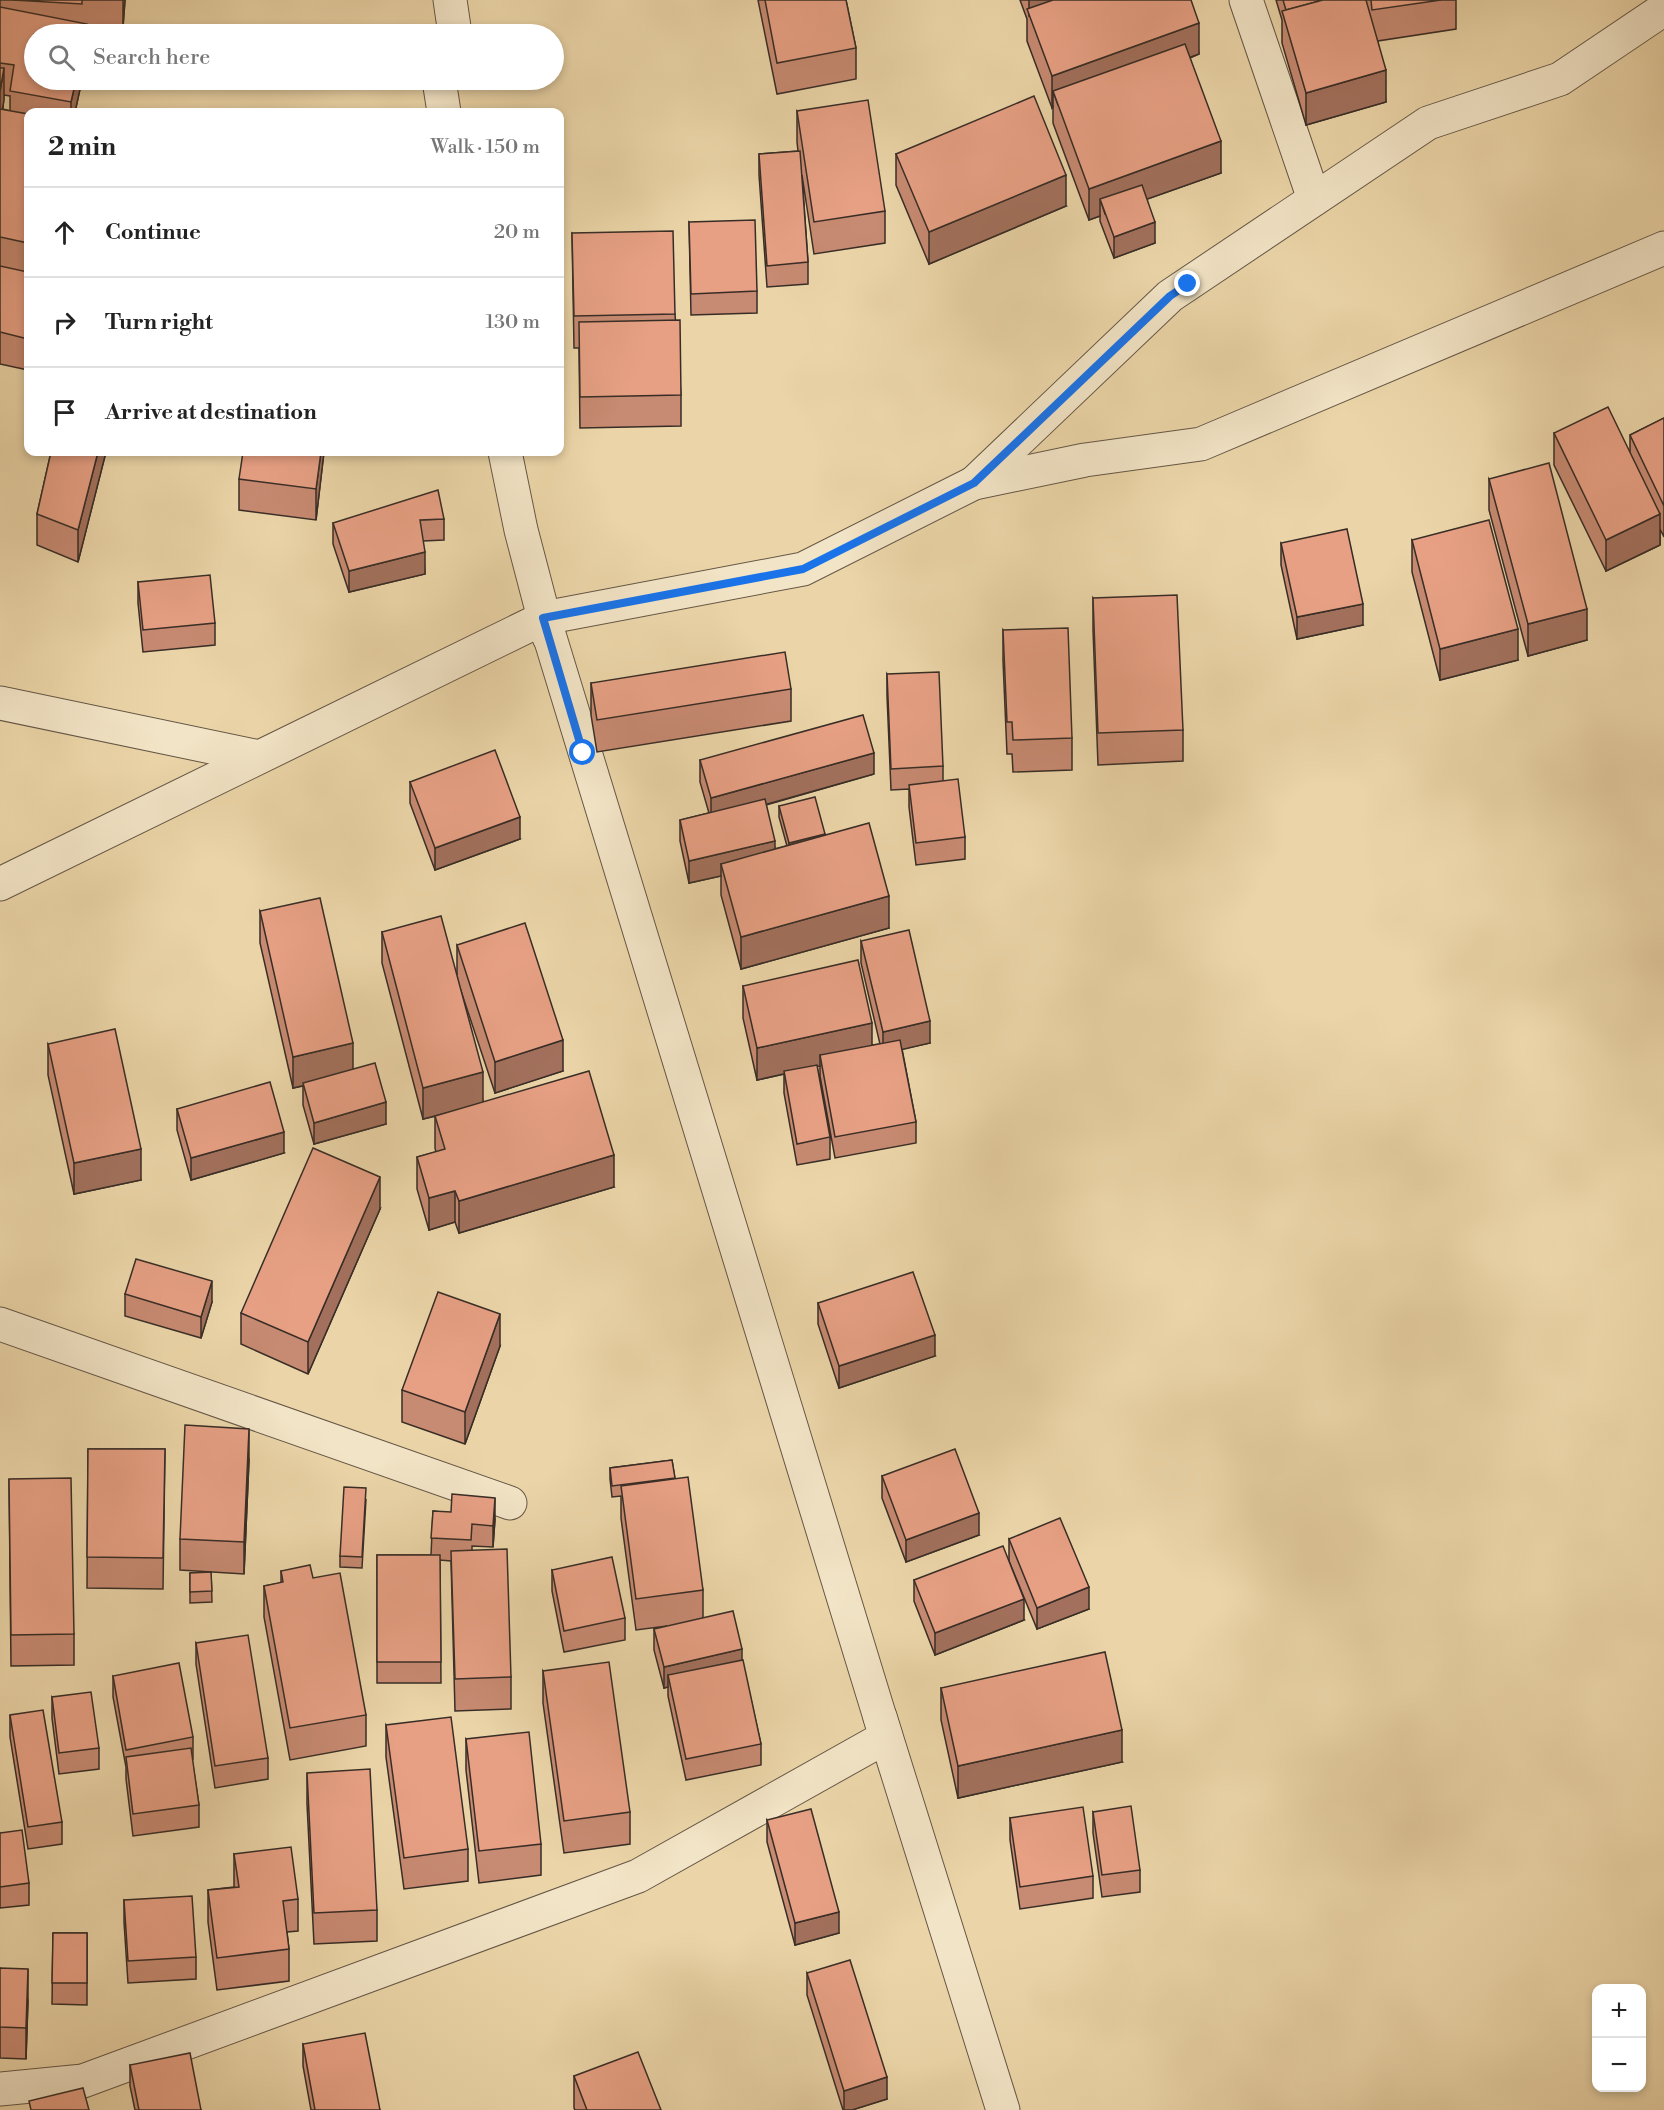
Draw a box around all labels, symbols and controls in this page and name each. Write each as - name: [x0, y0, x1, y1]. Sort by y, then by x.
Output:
- search box: [24, 24, 564, 90]
- icon: search: [45, 41, 78, 74]
- text: Search here: [93, 44, 210, 71]
- text: 2 min: [48, 131, 116, 163]
- text: Walk · 150 m: [431, 135, 540, 160]
- icon: ahead: [48, 216, 81, 249]
- text: Continue: [105, 219, 201, 246]
- text: 20 m: [494, 220, 540, 245]
- route end: [1174, 270, 1200, 296]
- icon: right: [48, 306, 81, 339]
- text: Turn right: [105, 309, 213, 336]
- text: 130 m: [485, 310, 540, 335]
- icon: arrive: [48, 396, 81, 429]
- text: Arrive at destination: [105, 399, 317, 426]
- route start: [569, 739, 595, 765]
- map controls: [1592, 1984, 1646, 2092]
- button: +: [1592, 1984, 1646, 2038]
- button: −: [1592, 2038, 1646, 2092]

